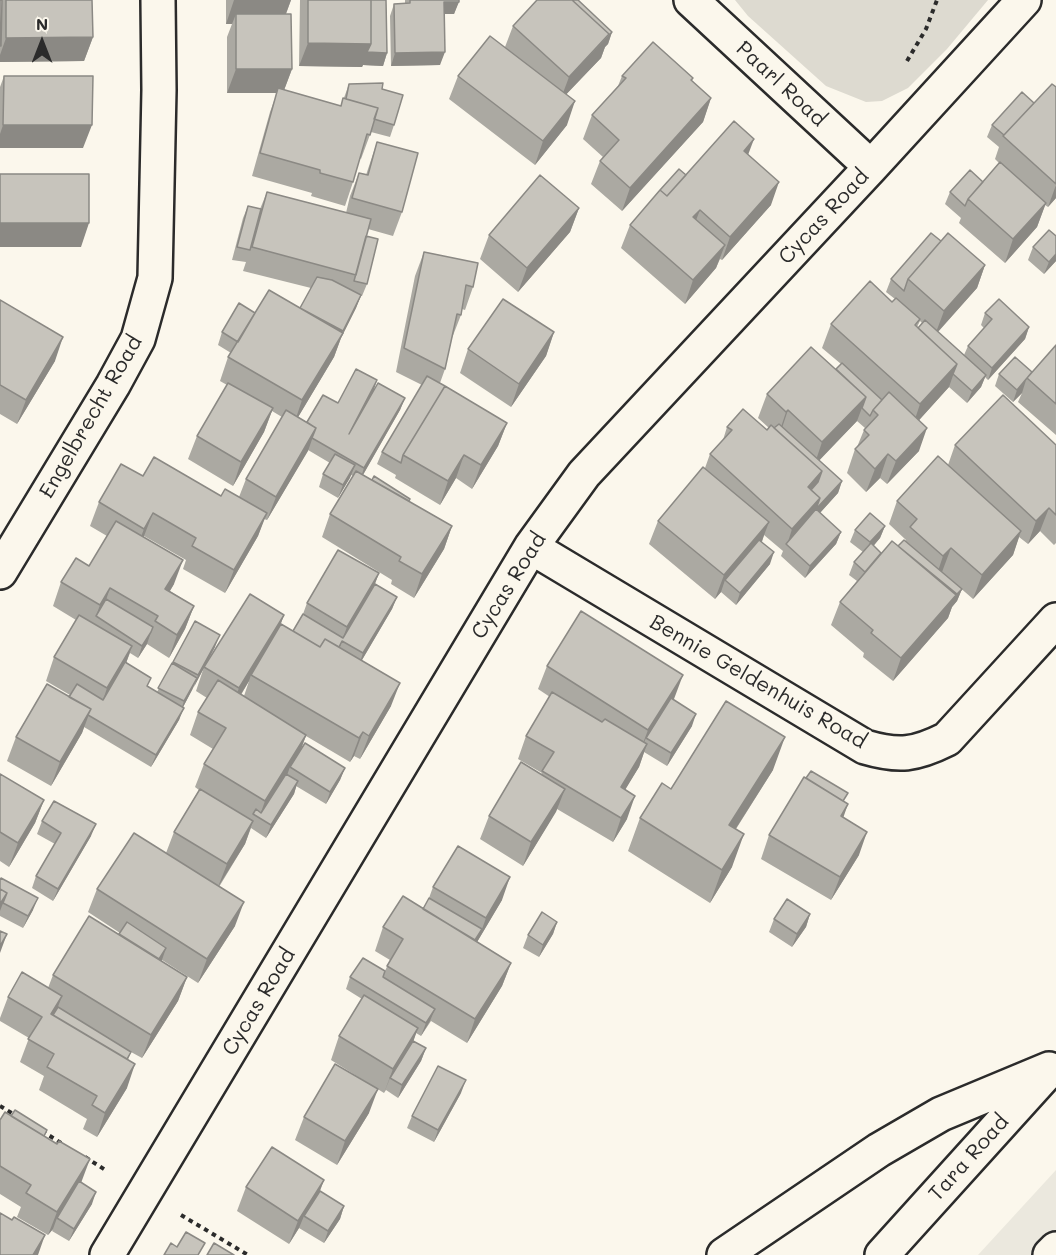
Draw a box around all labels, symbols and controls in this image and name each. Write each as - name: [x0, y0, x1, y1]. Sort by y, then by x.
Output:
- north arrow: [12, 12, 72, 72]
- text: N: [36, 13, 48, 34]
- street label: Paarl Road: [731, 36, 831, 132]
- street label: Cycas Road: [774, 164, 874, 270]
- street label: Engelbrecht Road: [34, 331, 148, 503]
- street label: Cycas Road: [466, 528, 552, 644]
- street label: Bennie Geldenhuis Road: [645, 610, 871, 754]
- street label: Cycas Road: [217, 944, 301, 1060]
- street label: Tara Road: [924, 1110, 1014, 1206]

